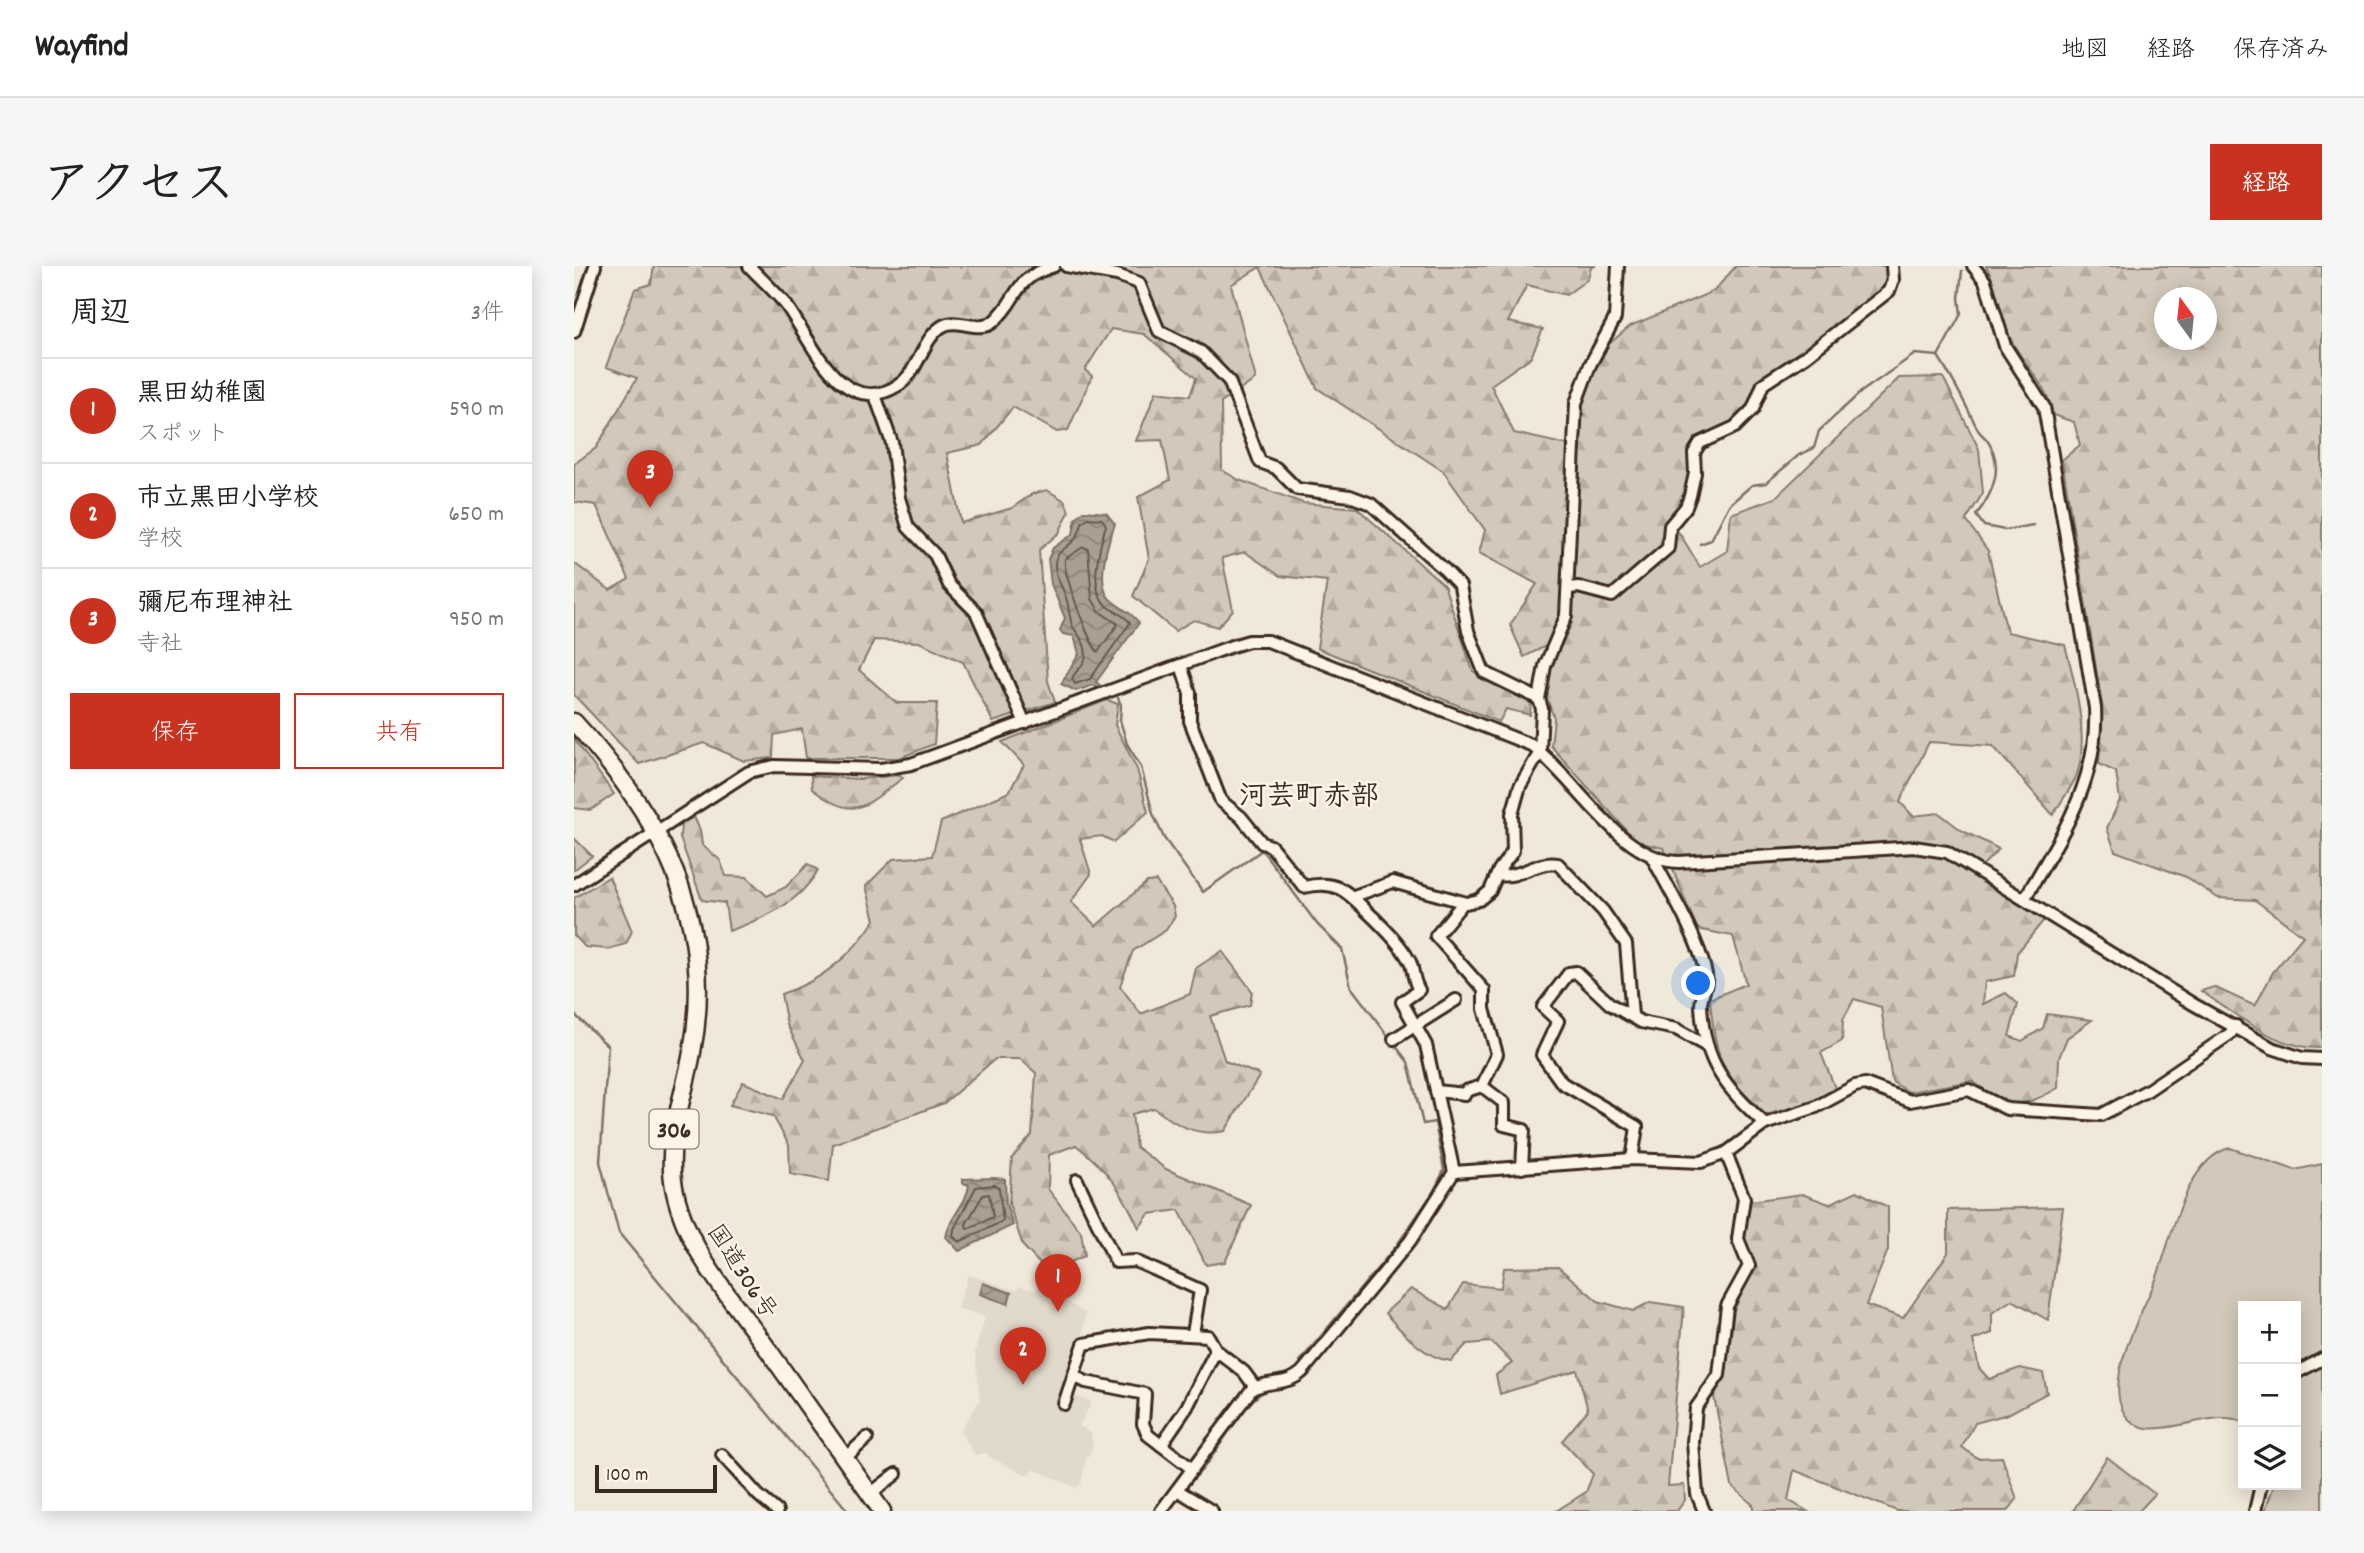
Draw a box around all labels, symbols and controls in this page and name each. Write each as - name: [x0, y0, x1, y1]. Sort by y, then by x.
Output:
- text: Wayfind: [35, 25, 129, 72]
- text: 地図: [2061, 34, 2109, 68]
- text: 経路: [2147, 34, 2195, 68]
- text: 保存済み: [2233, 34, 2329, 68]
- button: 経路: [2210, 144, 2322, 220]
- text: アクセス: [42, 153, 235, 223]
- north arrow: [2154, 287, 2217, 350]
- text: 周辺: [70, 294, 130, 337]
- text: 3件: [471, 298, 504, 331]
- text: 黒田幼稚園: [137, 376, 267, 413]
- text: 1: [90, 394, 96, 427]
- text: 590 m: [449, 394, 504, 427]
- text: スポット: [137, 419, 229, 452]
- pin: 3: [627, 450, 673, 508]
- text: 市立黒田小学校: [137, 481, 319, 518]
- text: 2: [88, 499, 98, 532]
- text: 650 m: [448, 499, 504, 532]
- text: 学校: [137, 524, 183, 557]
- text: 彌尼布理神社: [137, 586, 293, 623]
- text: 3: [88, 604, 98, 637]
- text: 950 m: [449, 604, 504, 637]
- text: 寺社: [137, 629, 183, 662]
- button: 保存: [70, 693, 280, 769]
- button: 共有: [294, 693, 504, 769]
- district label: 河芸町赤部: [1239, 779, 1379, 819]
- your location: [1681, 966, 1715, 1000]
- road number: 306: [650, 1110, 698, 1149]
- street label: 国道306号: [697, 1218, 784, 1327]
- pin: 1: [1035, 1254, 1081, 1312]
- map controls: [2238, 1301, 2301, 1490]
- button: +: [2238, 1301, 2301, 1364]
- pin: 2: [1000, 1327, 1046, 1385]
- button: −: [2238, 1364, 2301, 1427]
- button: layers: [2238, 1427, 2301, 1490]
- scale bar: [595, 1462, 718, 1494]
- text: 100 m: [606, 1463, 648, 1490]

